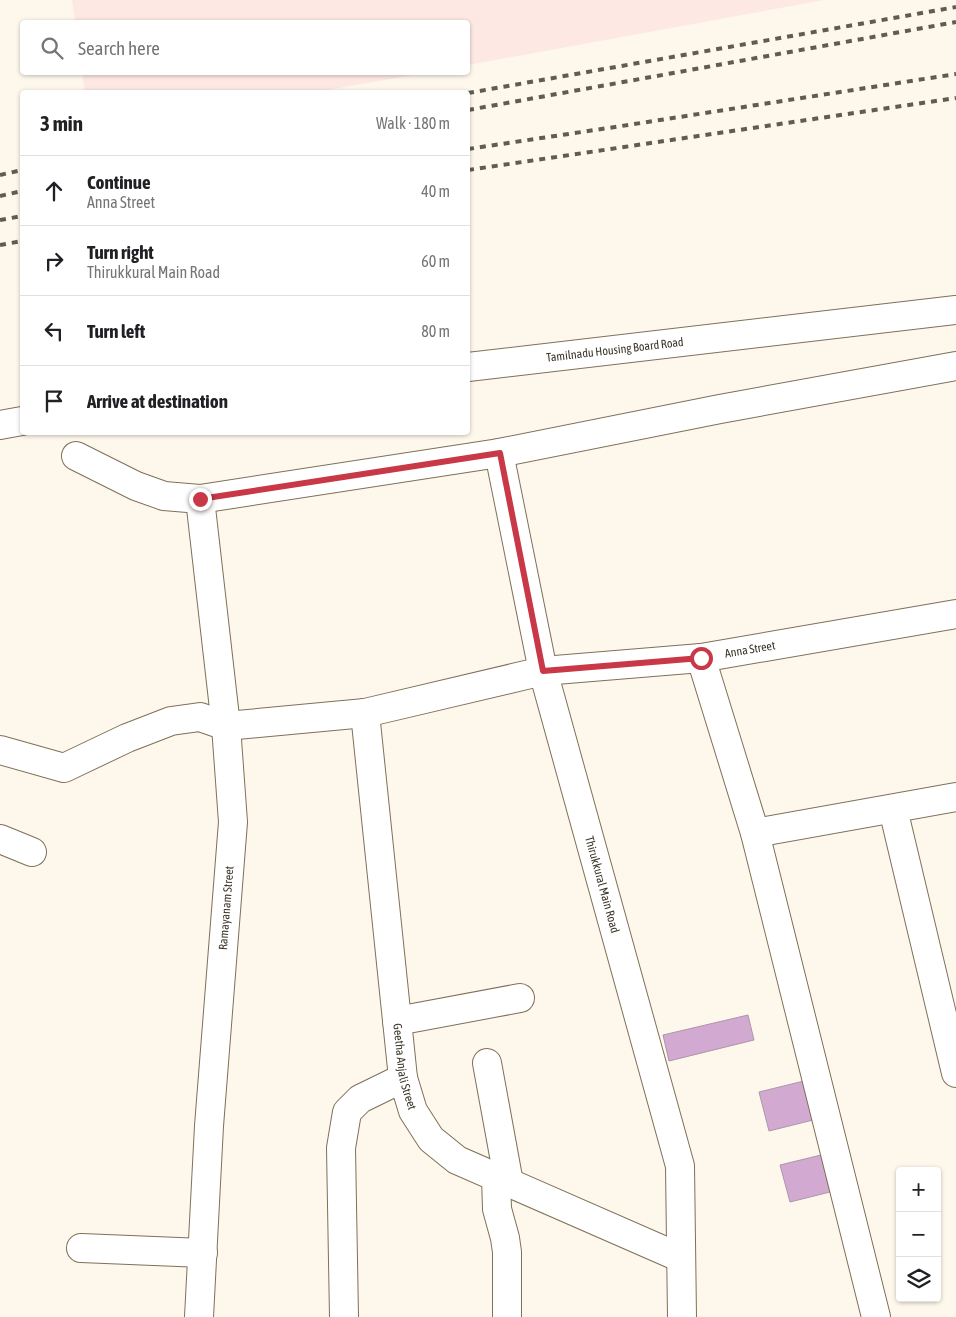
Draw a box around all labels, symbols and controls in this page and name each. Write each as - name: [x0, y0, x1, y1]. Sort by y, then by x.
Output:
- search box: [20, 20, 470, 75]
- icon: search: [38, 34, 66, 62]
- text: Search here: [78, 37, 160, 59]
- text: 3 min: [40, 111, 83, 135]
- text: Walk · 180 m: [376, 114, 450, 132]
- text: Continue: [87, 171, 151, 193]
- icon: ahead: [40, 177, 68, 205]
- text: 40 m: [421, 182, 450, 200]
- text: Anna Street: [87, 193, 155, 211]
- text: Turn right: [87, 241, 154, 263]
- icon: right: [40, 247, 68, 275]
- text: 60 m: [421, 252, 450, 270]
- text: Thirukkural Main Road: [87, 263, 220, 281]
- icon: left: [40, 317, 68, 345]
- text: Turn left: [87, 320, 145, 342]
- text: 80 m: [421, 322, 450, 340]
- street label: Tamilnadu Housing Board Road: [546, 335, 684, 365]
- icon: arrive: [40, 387, 68, 415]
- text: Arrive at destination: [87, 390, 228, 412]
- route end: [189, 488, 212, 511]
- street label: Anna Street: [724, 638, 777, 661]
- route start: [690, 647, 713, 670]
- street label: Thirukkural Main Road: [582, 835, 622, 935]
- street label: Ramayanam Street: [216, 865, 237, 951]
- street label: Geetha Anjali Street: [390, 1023, 419, 1112]
- map controls: [896, 1167, 941, 1302]
- button: +: [896, 1167, 941, 1212]
- button: −: [896, 1212, 941, 1257]
- button: layers: [896, 1257, 941, 1302]

